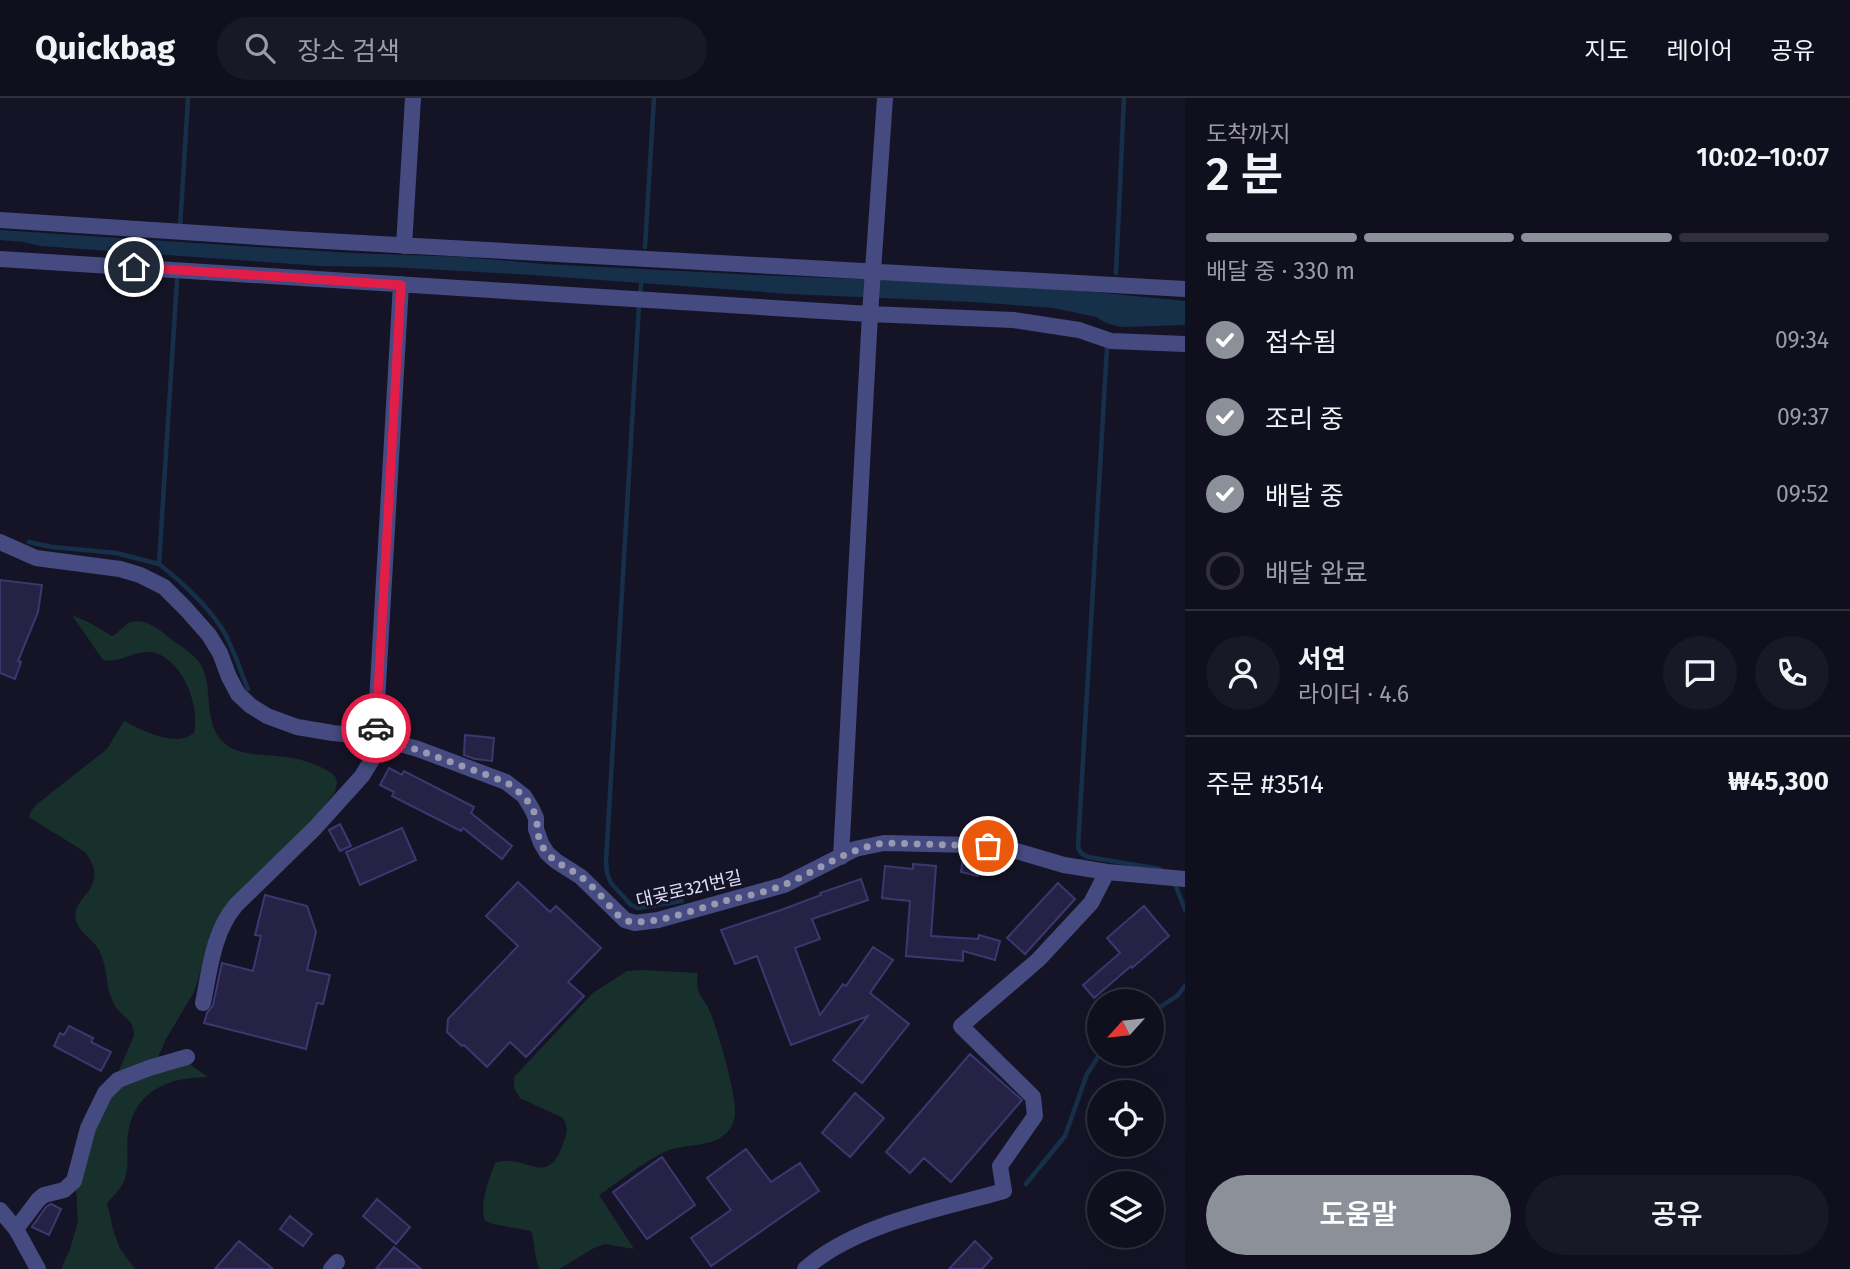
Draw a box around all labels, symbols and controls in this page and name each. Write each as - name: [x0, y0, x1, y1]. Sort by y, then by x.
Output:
- search box: [217, 17, 707, 80]
- text: Quickbag: [35, 28, 175, 68]
- icon: search: [241, 29, 279, 67]
- text: 장소 검색: [297, 36, 400, 67]
- text: 지도: [1584, 37, 1629, 65]
- text: 레이어: [1667, 37, 1733, 65]
- text: 공유: [1771, 37, 1815, 65]
- text: 도착까지: [1206, 120, 1291, 148]
- text: 10:02–10:07: [1696, 142, 1829, 173]
- text: 2 분: [1206, 147, 1283, 202]
- pin: [104, 237, 164, 297]
- icon: home: [115, 248, 153, 286]
- text: 배달 중 · 330 m: [1206, 257, 1355, 285]
- icon: check: [1206, 321, 1244, 359]
- text: 09:34: [1775, 326, 1829, 354]
- text: 접수됨: [1265, 327, 1337, 358]
- icon: check: [1206, 398, 1244, 436]
- text: 09:37: [1777, 403, 1829, 431]
- text: 조리 중: [1265, 404, 1344, 435]
- icon: check: [1206, 475, 1244, 513]
- text: 09:52: [1776, 480, 1829, 508]
- text: 배달 중: [1265, 481, 1344, 512]
- text: 배달 완료: [1265, 558, 1368, 589]
- button: person: [1206, 636, 1280, 710]
- button: chat: [1663, 636, 1737, 710]
- button: phone: [1755, 636, 1829, 710]
- text: 서연: [1298, 644, 1346, 675]
- text: 라이더 · 4.6: [1298, 680, 1409, 708]
- courier: [341, 693, 411, 763]
- icon: car: [357, 709, 395, 747]
- text: ₩45,300: [1728, 766, 1829, 797]
- text: 주문 #3514: [1206, 769, 1324, 800]
- pin: [958, 816, 1018, 876]
- icon: bag: [969, 827, 1007, 865]
- street label: 대곶로321번길: [634, 866, 744, 912]
- north arrow: [1087, 989, 1164, 1066]
- map controls: [1087, 989, 1164, 1248]
- button: locate: [1087, 1080, 1164, 1157]
- button: layers: [1087, 1171, 1164, 1248]
- button: 도움말: [1206, 1175, 1511, 1255]
- button: 공유: [1525, 1175, 1829, 1255]

